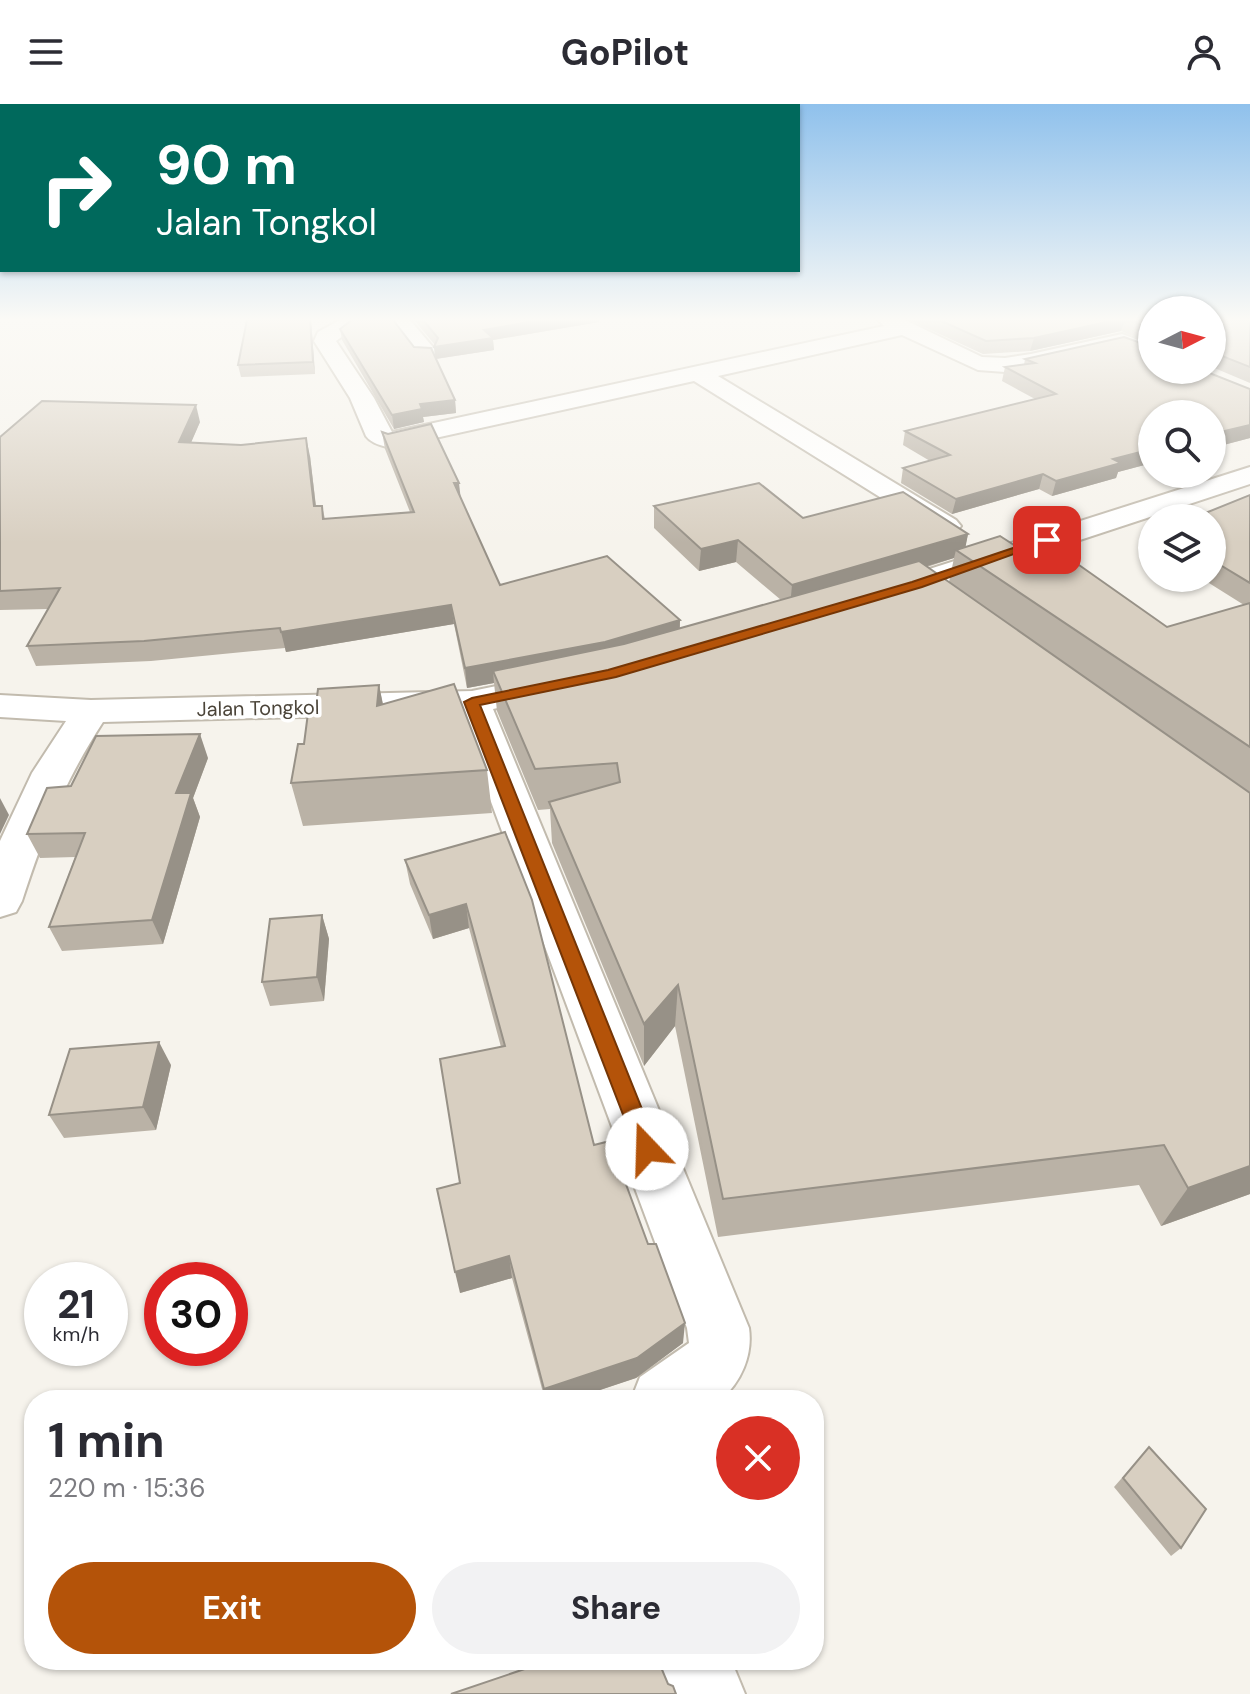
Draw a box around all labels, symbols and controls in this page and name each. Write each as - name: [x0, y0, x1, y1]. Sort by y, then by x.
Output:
- text: GoPilot: [561, 29, 689, 76]
- icon: menu: [24, 30, 68, 74]
- icon: person: [1182, 30, 1226, 74]
- text: 90 m: [156, 128, 297, 201]
- icon: right: [24, 136, 128, 240]
- text: Jalan Tongkol: [156, 199, 377, 246]
- north arrow: [1138, 296, 1226, 384]
- map controls: [1138, 296, 1226, 592]
- button: search: [1138, 400, 1226, 488]
- button: layers: [1138, 504, 1226, 592]
- pin: [1013, 506, 1081, 574]
- icon: arrive: [1025, 518, 1069, 562]
- street label: Jalan Tongkol: [196, 694, 320, 722]
- position arrow: [605, 1107, 689, 1191]
- speed limit sign: 30: [144, 1262, 248, 1366]
- text: 21: [57, 1278, 95, 1330]
- text: km/h: [52, 1321, 100, 1347]
- text: 1 min: [48, 1409, 165, 1472]
- button: close: [716, 1416, 800, 1500]
- text: 220 m · 15:36: [48, 1471, 205, 1505]
- button: Exit: [48, 1562, 416, 1654]
- button: Share: [432, 1562, 800, 1654]

